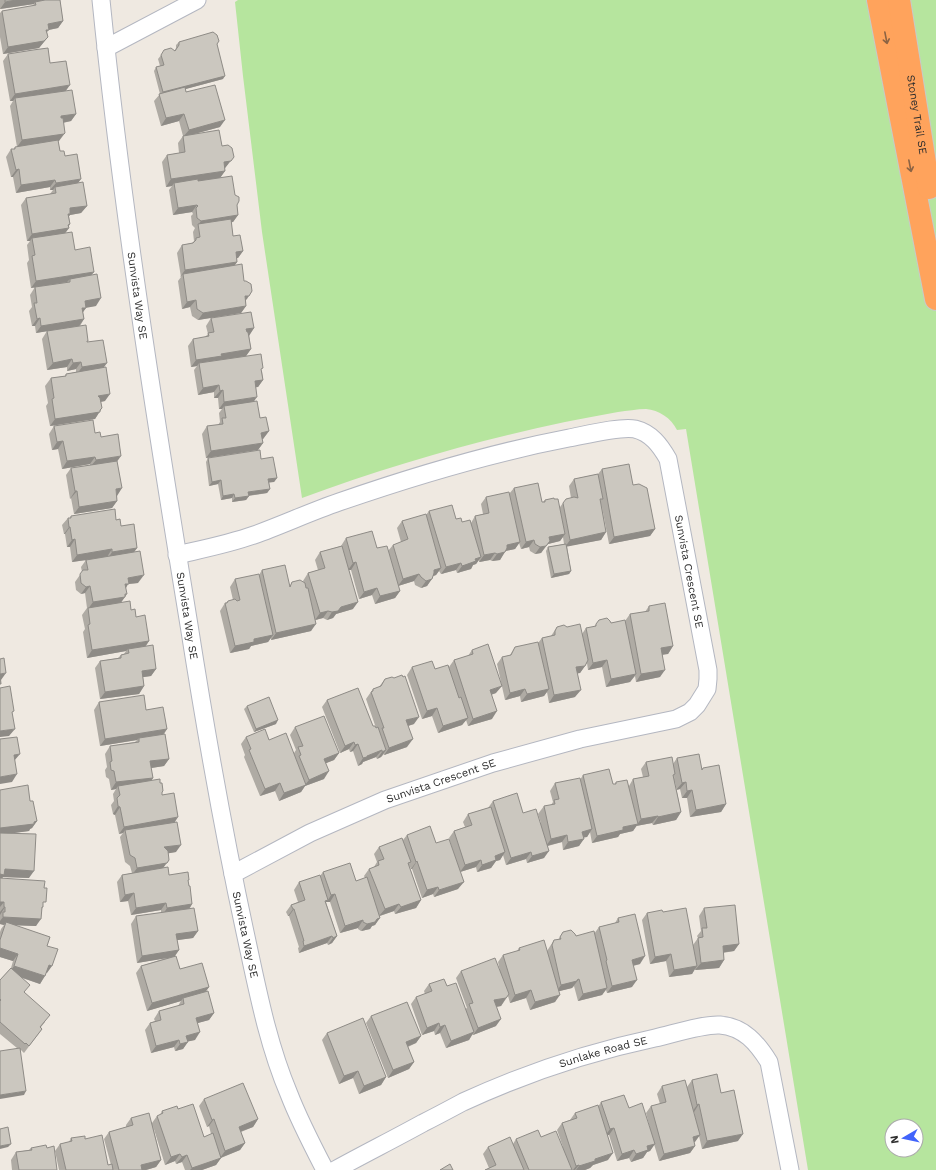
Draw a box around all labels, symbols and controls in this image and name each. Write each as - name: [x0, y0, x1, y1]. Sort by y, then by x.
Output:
- one-way arrow: [882, 31, 890, 44]
- street label: Stoney Trail SE: [905, 74, 930, 155]
- one-way arrow: [907, 159, 915, 172]
- street label: Sunvista Way SE: [125, 251, 150, 340]
- street label: Sunvista Crescent SE: [672, 514, 706, 629]
- street label: Sunvista Way SE: [174, 571, 201, 660]
- street label: Sunvista Crescent SE: [385, 756, 497, 806]
- street label: Sunvista Way SE: [230, 890, 261, 979]
- street label: Sunlake Road SE: [557, 1033, 648, 1070]
- north arrow: [884, 1118, 924, 1158]
- text: N: [888, 1134, 902, 1145]

